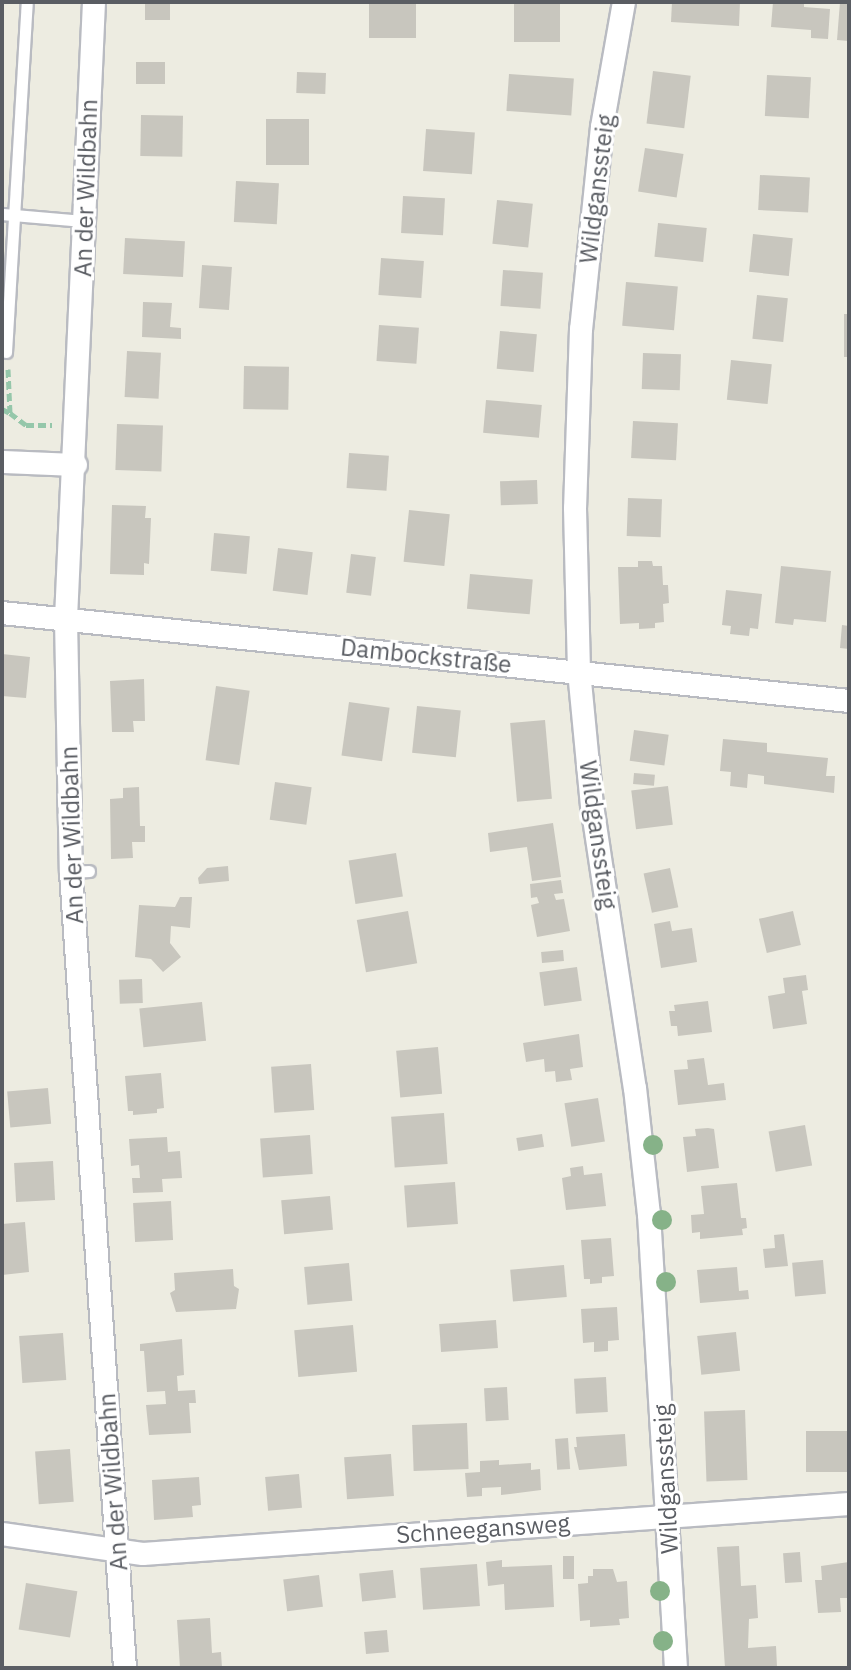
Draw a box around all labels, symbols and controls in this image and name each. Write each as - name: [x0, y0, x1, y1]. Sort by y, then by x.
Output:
- street label: An der Wildbahn: [69, 99, 103, 277]
- street label: Wildganssteig: [574, 113, 620, 265]
- street label: Dambockstraße: [339, 633, 513, 679]
- street label: An der Wildbahn: [55, 746, 89, 924]
- street label: Wildganssteig: [573, 759, 623, 911]
- street label: An der Wildbahn: [92, 1392, 134, 1572]
- street label: Wildganssteig: [648, 1403, 684, 1555]
- street label: Schneegansweg: [395, 1509, 571, 1549]

